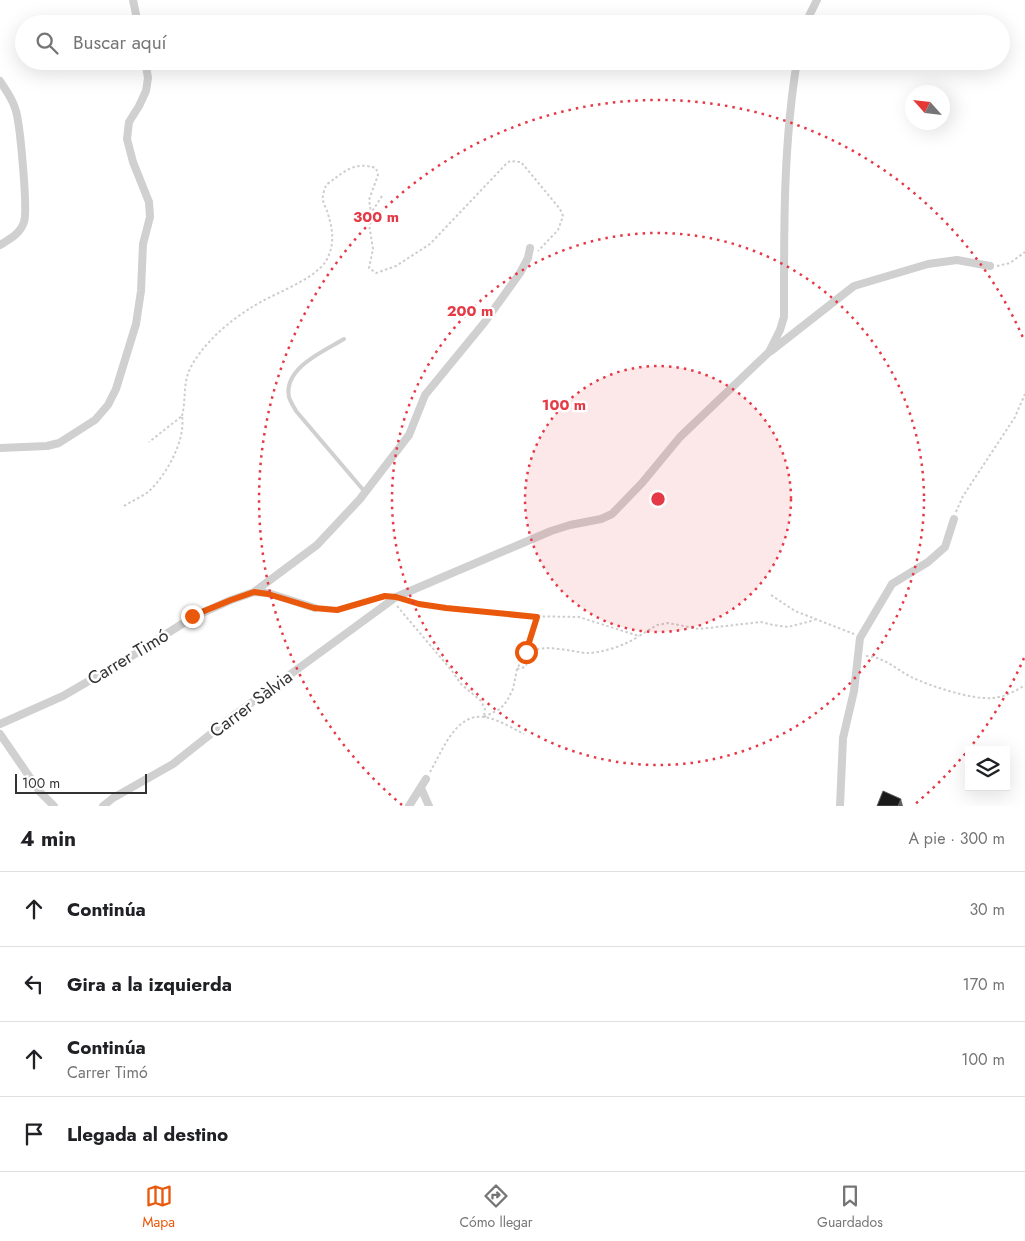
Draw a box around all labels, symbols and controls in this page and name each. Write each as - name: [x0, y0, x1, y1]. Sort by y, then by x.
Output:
- search box: [15, 15, 1010, 70]
- icon: search: [33, 29, 61, 57]
- text: Buscar aquí: [73, 29, 167, 56]
- north arrow: [905, 85, 950, 130]
- text: 300 m: [353, 206, 399, 228]
- text: 200 m: [447, 300, 493, 322]
- text: 100 m: [542, 394, 586, 416]
- centre of rings: [649, 490, 667, 508]
- route end: [181, 605, 204, 628]
- street label: Carrer Timó: [82, 622, 174, 692]
- route start: [515, 641, 538, 664]
- street label: Carrer Sàlvia: [204, 664, 298, 744]
- map controls: [965, 746, 1010, 791]
- button: layers: [965, 746, 1010, 791]
- scale bar: [15, 771, 148, 794]
- text: 100 m: [22, 773, 60, 793]
- text: 4 min: [20, 824, 76, 854]
- text: A pie · 300 m: [909, 827, 1005, 850]
- icon: ahead: [20, 895, 48, 923]
- text: Continúa: [67, 896, 146, 923]
- text: 30 m: [969, 898, 1005, 921]
- icon: left: [20, 970, 48, 998]
- text: Gira a la izquierda: [67, 971, 232, 998]
- text: 170 m: [963, 973, 1005, 996]
- text: Continúa: [67, 1034, 146, 1061]
- icon: ahead: [20, 1045, 48, 1073]
- text: 100 m: [961, 1048, 1005, 1071]
- text: Carrer Timó: [67, 1061, 148, 1084]
- icon: arrive: [20, 1120, 48, 1148]
- text: Llegada al destino: [67, 1121, 228, 1148]
- tab: Mapa: [142, 1182, 175, 1232]
- tab: Cómo llegar: [459, 1182, 533, 1232]
- tab: Guardados: [817, 1182, 883, 1232]

